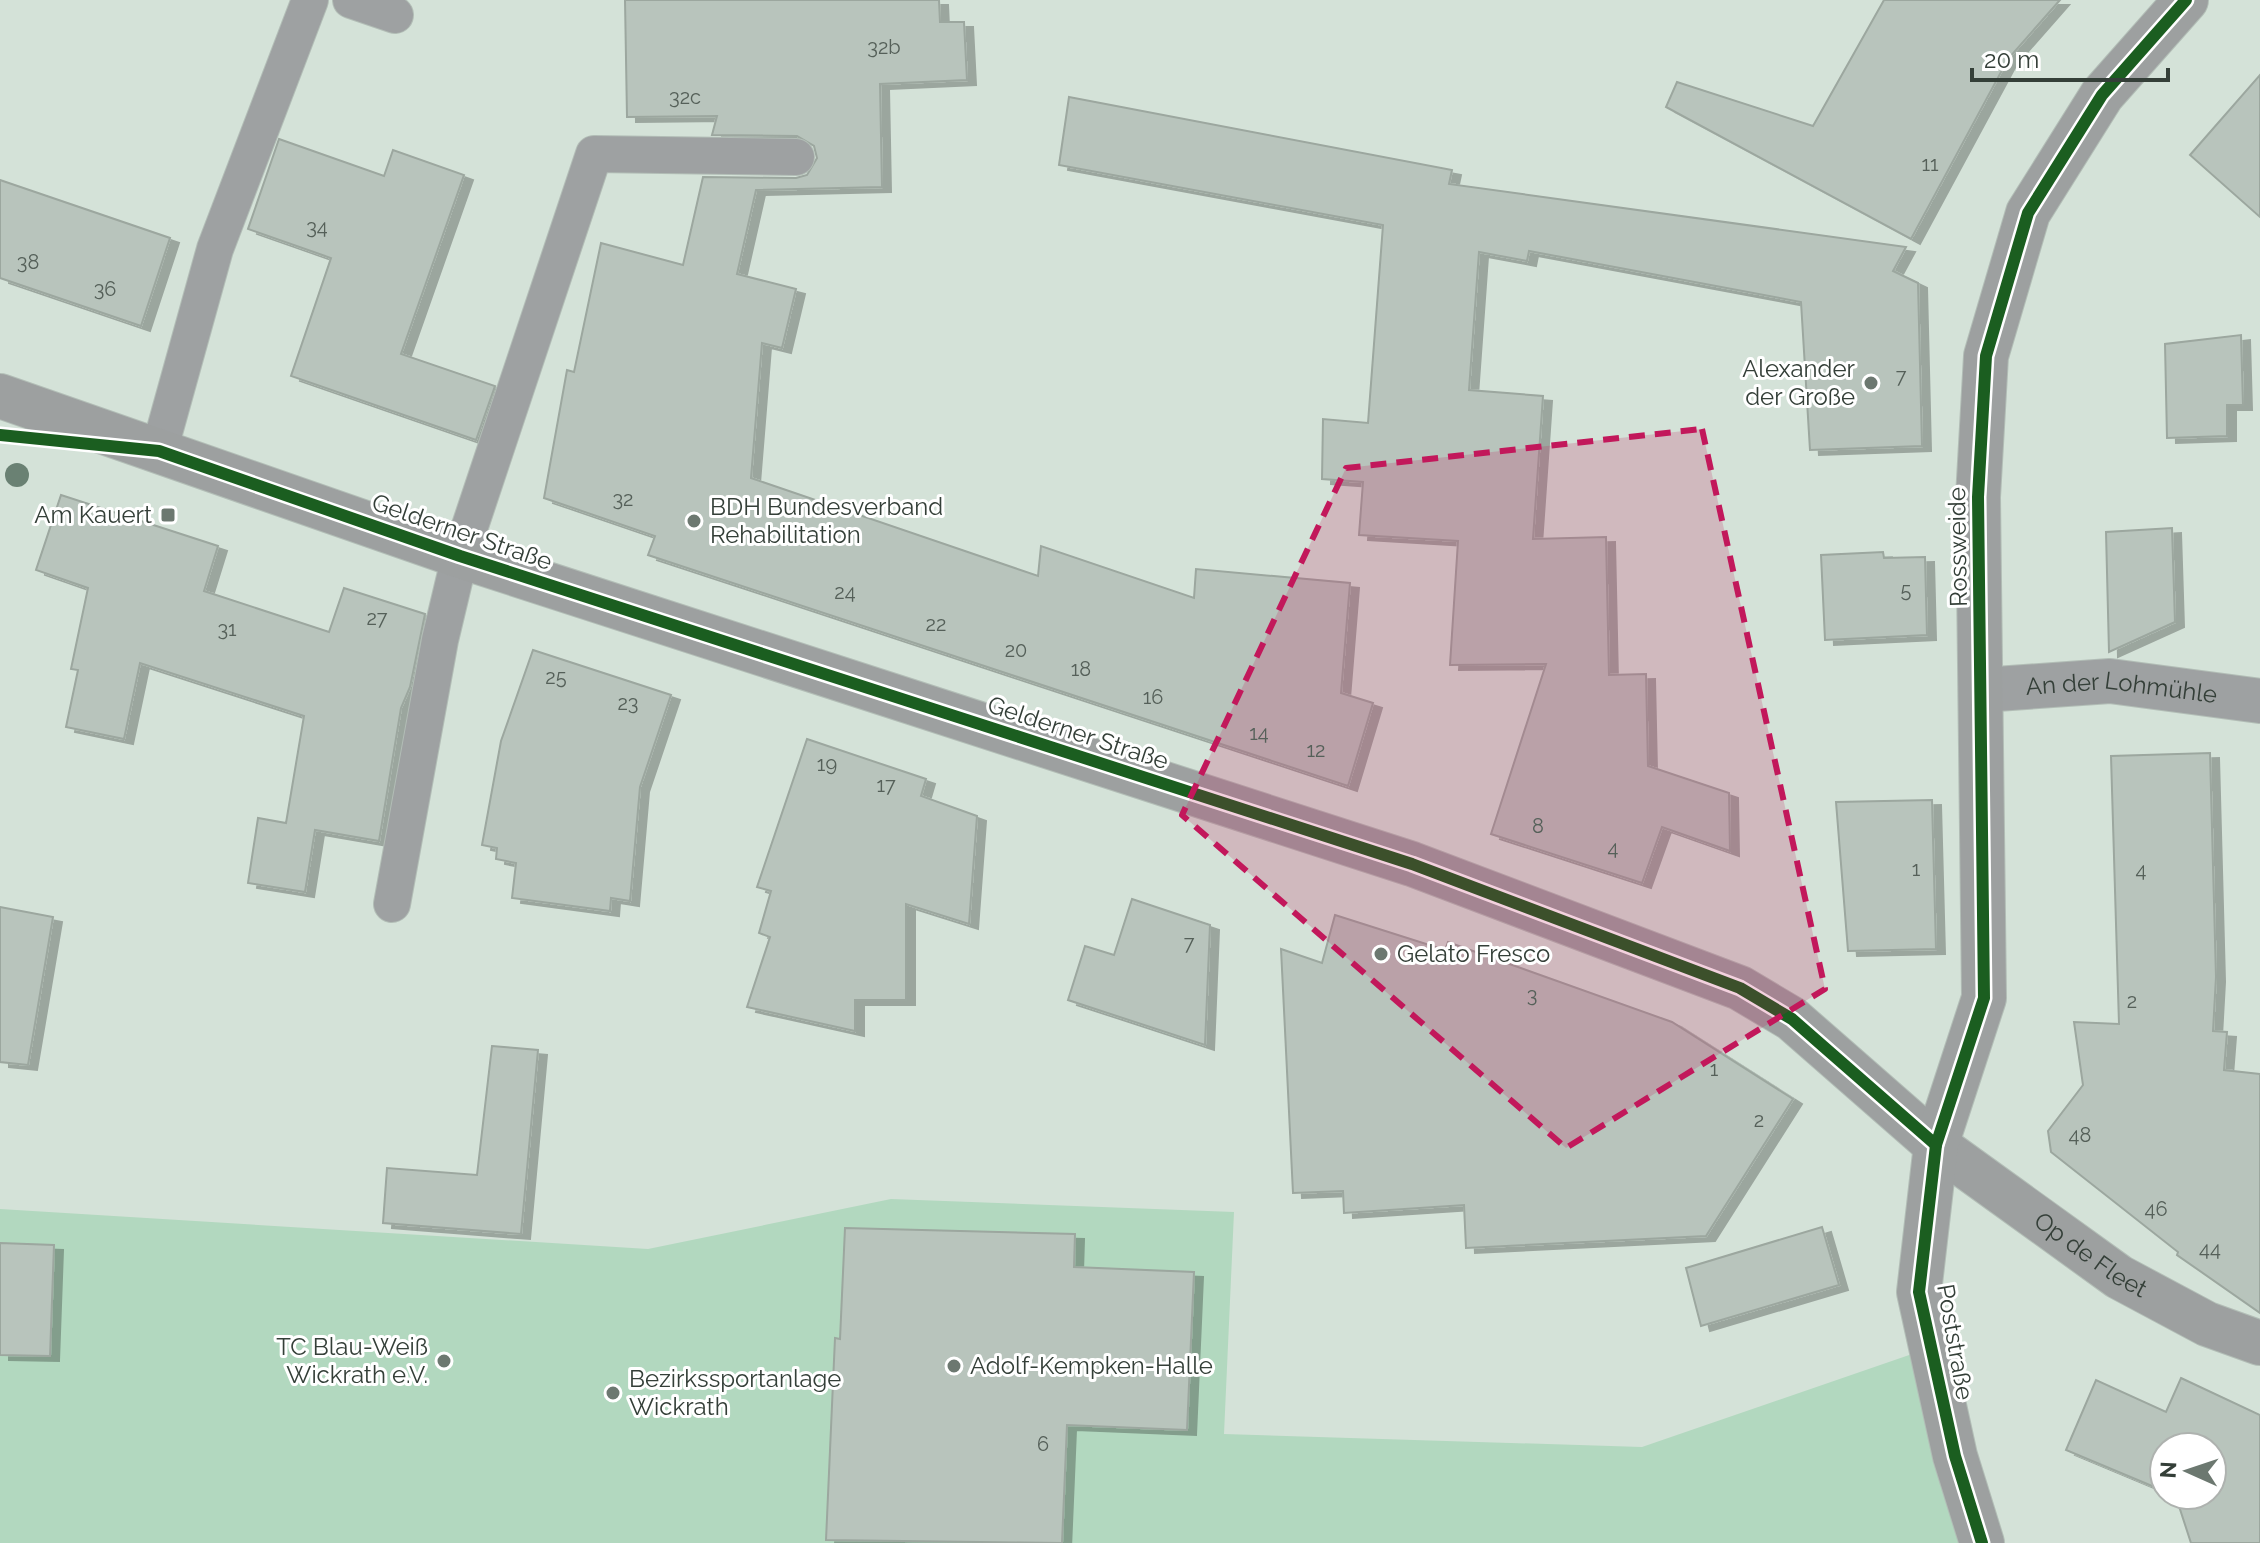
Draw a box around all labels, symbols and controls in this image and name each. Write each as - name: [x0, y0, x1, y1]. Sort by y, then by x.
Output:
- scale bar: [1972, 32, 2168, 82]
- house number: 32b: [867, 35, 901, 59]
- text: 20 m: [1984, 45, 2039, 74]
- house number: 32c: [669, 85, 701, 109]
- house number: 11: [1921, 152, 1939, 176]
- house number: 34: [306, 215, 328, 239]
- house number: 38: [17, 250, 39, 274]
- house number: 36: [94, 277, 116, 301]
- place label: Alexander der Große: [1742, 354, 1856, 411]
- house number: 7: [1896, 364, 1907, 388]
- marker: Alexander der Große: [1862, 374, 1880, 392]
- street label: Gelderner Straße: [368, 487, 556, 576]
- house number: 32: [612, 487, 634, 511]
- street label: Rossweide: [1942, 487, 1973, 607]
- place label: BDH Bundesverband Rehabilitation: [710, 492, 943, 549]
- place label: Am Kauert: [34, 500, 152, 529]
- marker: Am Kauert: [159, 506, 177, 524]
- marker: BDH Bundesverband Rehabilitation: [685, 512, 703, 530]
- house number: 5: [1901, 578, 1912, 602]
- house number: 24: [834, 580, 856, 604]
- house number: 27: [366, 606, 388, 630]
- house number: 22: [926, 612, 946, 636]
- house number: 31: [217, 617, 237, 641]
- house number: 20: [1005, 638, 1027, 662]
- house number: 18: [1071, 657, 1091, 681]
- house number: 25: [545, 665, 567, 689]
- street label: An der Lohmühle: [2025, 665, 2219, 709]
- house number: 16: [1143, 685, 1163, 709]
- street label: Gelderner Straße: [984, 690, 1172, 775]
- house number: 23: [617, 691, 639, 715]
- house number: 14: [1249, 721, 1269, 745]
- house number: 12: [1307, 738, 1325, 762]
- house number: 19: [817, 752, 837, 776]
- house number: 17: [876, 773, 896, 797]
- house number: 8: [1532, 814, 1544, 838]
- house number: 4: [1608, 836, 1619, 860]
- house number: 1: [1912, 857, 1921, 881]
- house number: 4: [2136, 858, 2147, 882]
- house number: 7: [1184, 931, 1195, 955]
- place label: Gelato Fresco: [1397, 939, 1550, 968]
- marker: Gelato Fresco: [1372, 945, 1390, 963]
- house number: 3: [1527, 983, 1537, 1007]
- house number: 2: [2127, 989, 2137, 1013]
- house number: 1: [1710, 1057, 1719, 1081]
- house number: 2: [1754, 1108, 1764, 1132]
- house number: 48: [2069, 1123, 2091, 1147]
- house number: 46: [2145, 1197, 2167, 1221]
- street label: Op de Fleet: [2029, 1206, 2152, 1303]
- house number: 44: [2199, 1237, 2221, 1261]
- street label: Poststraße: [1931, 1282, 1980, 1402]
- place label: TC Blau-Weiß Wickrath e.V.: [276, 1332, 428, 1389]
- place label: Adolf-Kempken-Halle: [970, 1351, 1213, 1380]
- marker: TC Blau-Weiß Wickrath e.V.: [435, 1352, 453, 1370]
- marker: Adolf-Kempken-Halle: [945, 1357, 963, 1375]
- place label: Bezirkssportanlage Wickrath: [629, 1364, 841, 1421]
- marker: Bezirkssportanlage Wickrath: [604, 1384, 622, 1402]
- north arrow: [2148, 1431, 2228, 1511]
- house number: 6: [1037, 1432, 1049, 1456]
- text: N: [2155, 1461, 2181, 1479]

